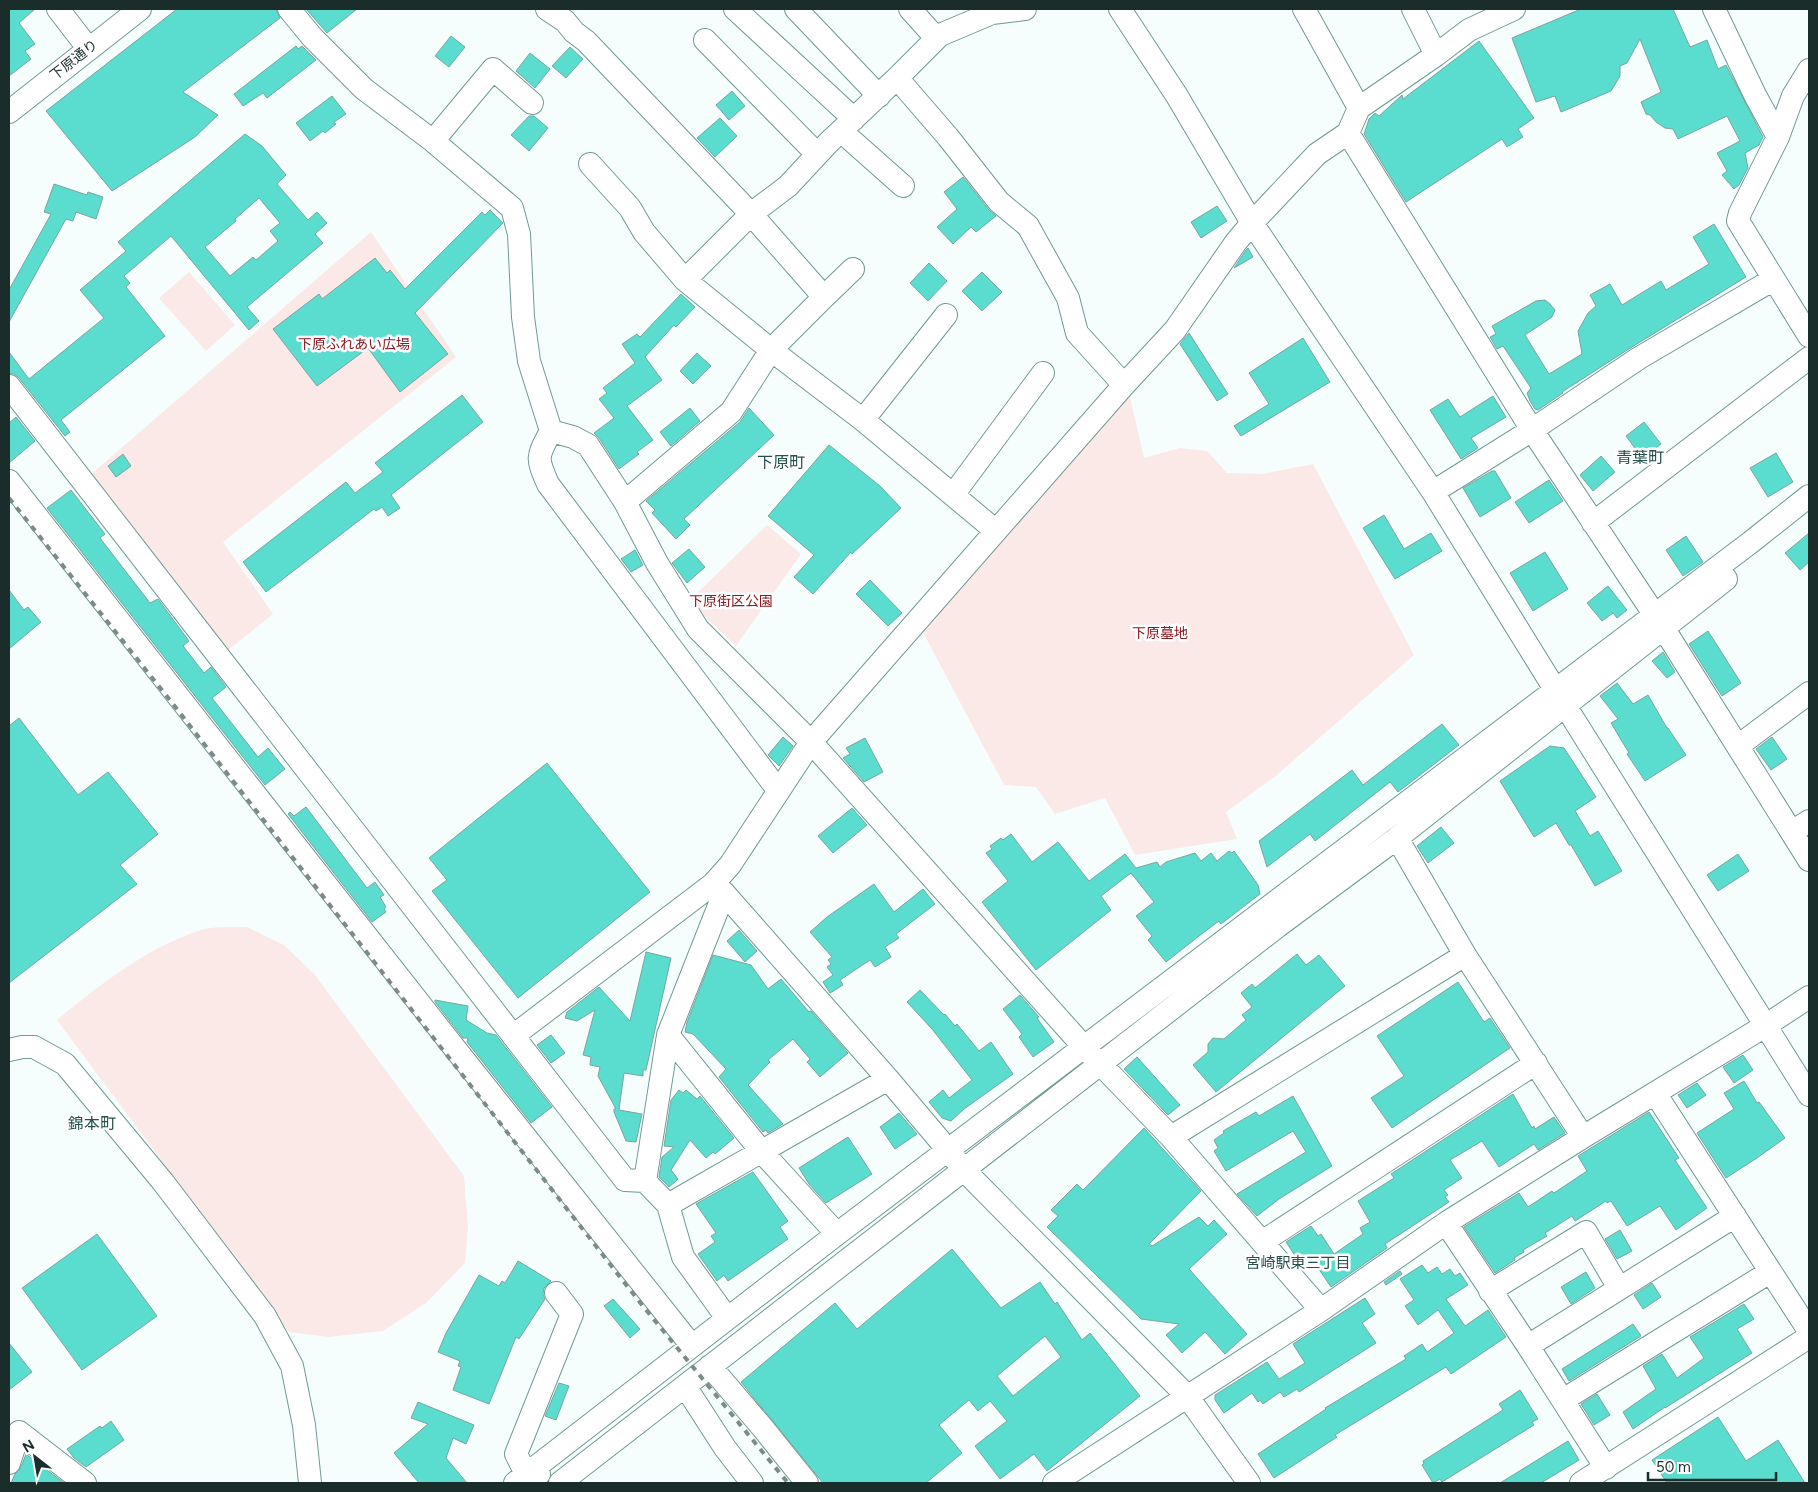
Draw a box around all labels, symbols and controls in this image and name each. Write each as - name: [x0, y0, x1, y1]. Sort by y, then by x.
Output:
- street label: 下原通り: [47, 36, 101, 84]
- park label: 下原ふれあい広場: [298, 336, 410, 353]
- district label: 青葉町: [1616, 448, 1664, 467]
- district label: 下原町: [757, 453, 805, 472]
- park label: 下原街区公園: [689, 593, 773, 610]
- park label: 下原墓地: [1132, 625, 1188, 642]
- district label: 錦本町: [68, 1114, 116, 1133]
- district label: 宮崎駅東三丁目: [1245, 1254, 1351, 1272]
- north arrow: [10, 1432, 60, 1482]
- text: N: [20, 1436, 38, 1456]
- scale bar: [1648, 1450, 1776, 1482]
- text: 50 m: [1656, 1458, 1691, 1476]

